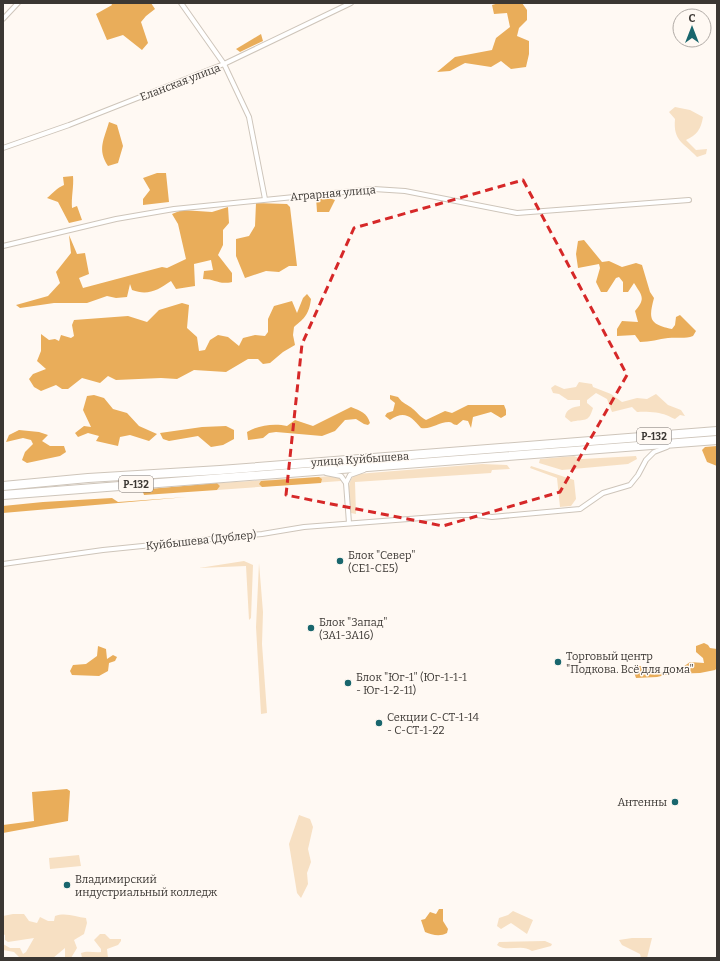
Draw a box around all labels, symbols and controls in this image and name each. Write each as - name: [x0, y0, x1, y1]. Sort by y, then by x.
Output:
- north arrow: [672, 8, 712, 48]
- text: С: [689, 12, 696, 25]
- street label: Еланская улица: [138, 61, 222, 104]
- street label: Аграрная улица: [290, 183, 376, 204]
- road number: Р-132: [637, 428, 671, 444]
- street label: улица Куйбышева: [310, 450, 409, 469]
- road number: Р-132: [119, 476, 153, 492]
- street label: Куйбышева (Дублер): [145, 528, 257, 553]
- place label: Блок "Север" (СЕ1-СЕ5): [348, 549, 415, 575]
- marker: Блок "Север" (СЕ1-СЕ5): [335, 556, 345, 566]
- place label: Блок "Запад" (ЗА1-ЗА16): [319, 616, 388, 642]
- marker: Блок "Запад" (ЗА1-ЗА16): [306, 623, 316, 633]
- place label: Торговый центр "Подкова. Всё для дома": [566, 650, 694, 676]
- marker: Торговый центр "Подкова. Всё для дома": [553, 657, 563, 667]
- place label: Блок "Юг-1" (Юг-1-1-1 - Юг-1-2-11): [356, 671, 467, 697]
- marker: Блок "Юг-1" (Юг-1-1-1 - Юг-1-2-11): [343, 678, 353, 688]
- place label: Секции С-СТ-1-14 - С-СТ-1-22: [387, 711, 480, 737]
- marker: Секции С-СТ-1-14 - С-СТ-1-22: [374, 718, 384, 728]
- place label: Антенны: [617, 796, 667, 809]
- marker: Антенны: [670, 797, 680, 807]
- place label: Владимирский индустриальный колледж: [75, 873, 218, 899]
- marker: Владимирский индустриальный колледж: [62, 880, 72, 890]

